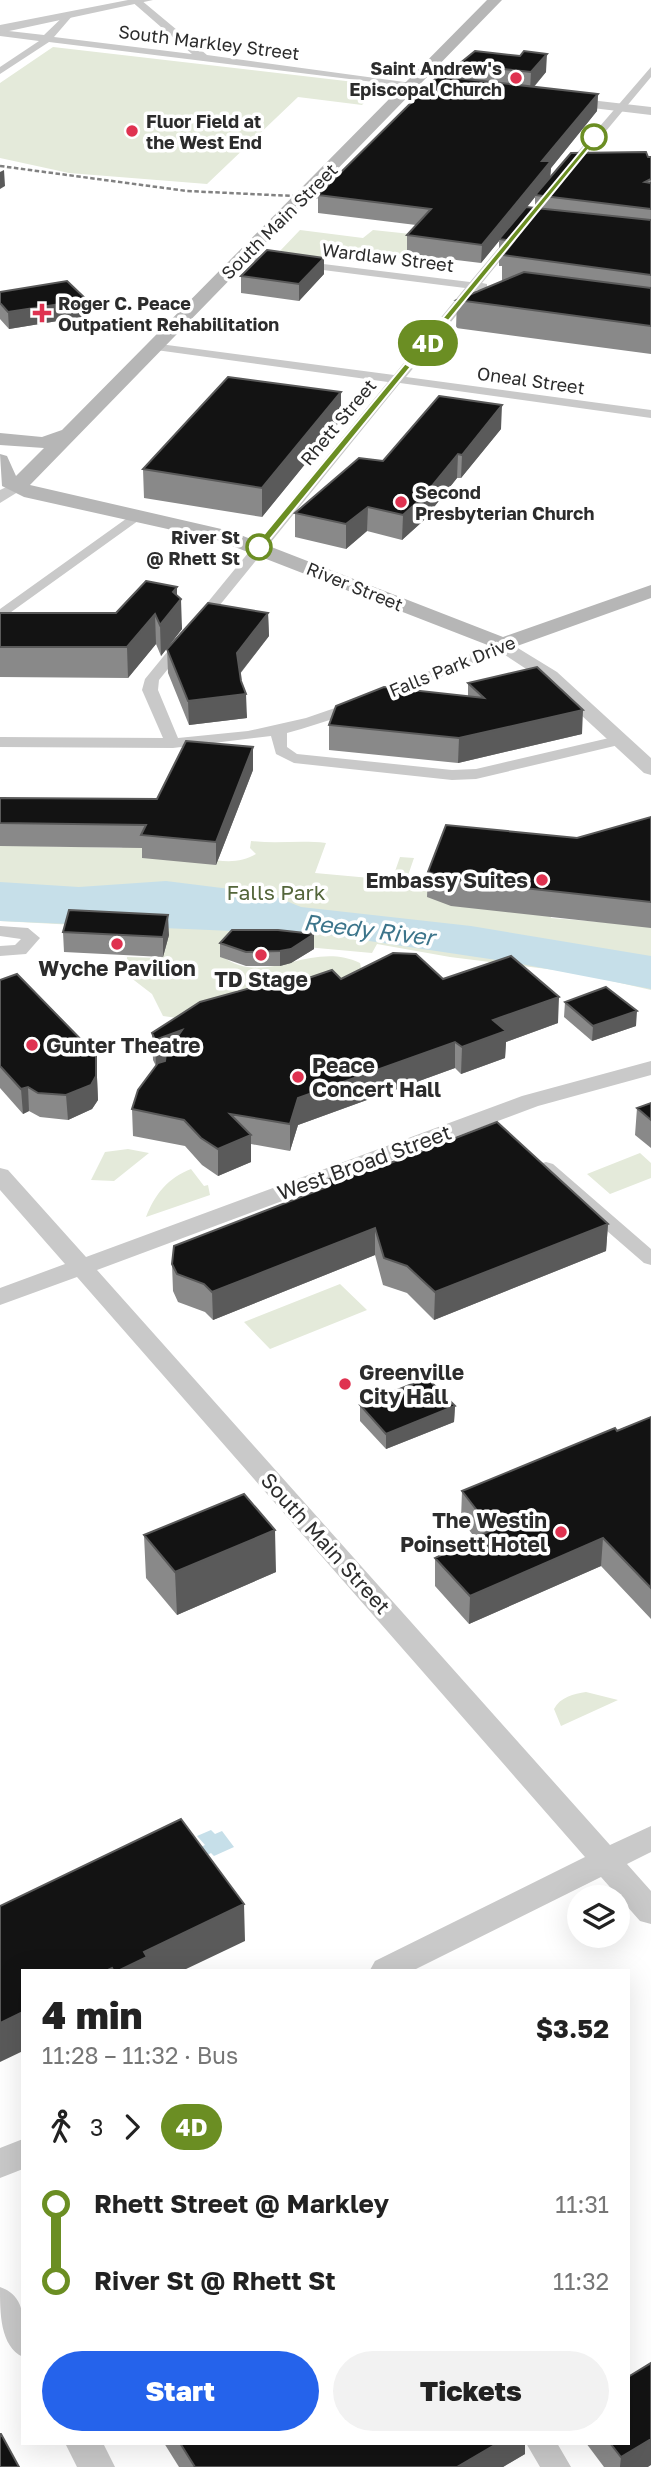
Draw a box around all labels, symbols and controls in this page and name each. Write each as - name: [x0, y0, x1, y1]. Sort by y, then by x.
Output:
- street label: South Markley Street: [117, 20, 301, 64]
- place label: Saint Andrew's Episcopal Church: [349, 57, 502, 100]
- marker: Saint Andrew's Episcopal Church: [508, 70, 524, 86]
- place label: Fluor Field at the West End: [146, 110, 262, 153]
- marker: Fluor Field at the West End: [124, 123, 140, 139]
- unlabelled marker: [581, 124, 607, 150]
- street label: South Main Street: [216, 158, 342, 284]
- street label: Wardlaw Street: [321, 238, 455, 276]
- place label: Roger C. Peace Outpatient Rehabilitation: [58, 292, 279, 335]
- marker: Roger C. Peace Outpatient Rehabilitation: [32, 303, 52, 323]
- line badge: 4D: [396, 320, 460, 366]
- text: 4D: [412, 328, 444, 357]
- street label: Oneal Street: [476, 362, 586, 398]
- street label: Rhett Street: [296, 374, 380, 470]
- place label: Second Presbyterian Church: [415, 481, 594, 524]
- marker: Second Presbyterian Church: [393, 494, 409, 510]
- place label: River St @ Rhett St: [146, 526, 240, 569]
- marker: River St @ Rhett St: [246, 534, 272, 560]
- street label: River Street: [304, 557, 406, 615]
- street label: Falls Park Drive: [386, 631, 518, 701]
- place label: Embassy Suites: [365, 867, 528, 893]
- marker: Embassy Suites: [534, 872, 550, 888]
- park label: Falls Park: [226, 879, 326, 905]
- water label: Reedy River: [302, 907, 439, 951]
- marker: Wyche Pavilion: [109, 936, 125, 952]
- marker: TD Stage: [253, 947, 269, 963]
- place label: Wyche Pavilion: [38, 955, 196, 981]
- place label: TD Stage: [214, 966, 308, 992]
- place label: Gunter Theatre: [46, 1032, 200, 1058]
- marker: Gunter Theatre: [24, 1037, 40, 1053]
- place label: Peace Concert Hall: [312, 1052, 441, 1102]
- marker: Peace Concert Hall: [290, 1069, 306, 1085]
- street label: West Broad Street: [274, 1118, 454, 1206]
- place label: Greenville City Hall: [359, 1359, 464, 1409]
- marker: Greenville City Hall: [337, 1376, 353, 1392]
- street label: South Main Street: [256, 1467, 396, 1619]
- place label: The Westin Poinsett Hotel: [400, 1507, 547, 1557]
- marker: The Westin Poinsett Hotel: [553, 1524, 569, 1540]
- map controls: [567, 1885, 630, 1948]
- button: layers: [567, 1885, 630, 1948]
- text: 4 min: [42, 1992, 143, 2037]
- text: $3.52: [536, 2013, 609, 2044]
- text: 11:28 – 11:32 · Bus: [42, 2041, 238, 2069]
- icon: walk: [42, 2108, 80, 2146]
- icon: forward: [113, 2108, 151, 2146]
- text: 4D: [175, 2112, 208, 2141]
- text: 3: [90, 2113, 103, 2141]
- text: Rhett Street @ Markley: [94, 2188, 389, 2219]
- text: 11:31: [555, 2190, 609, 2218]
- text: River St @ Rhett St: [94, 2265, 336, 2296]
- text: 11:32: [553, 2267, 609, 2295]
- button: Start: [42, 2351, 319, 2431]
- button: Tickets: [333, 2351, 609, 2431]

